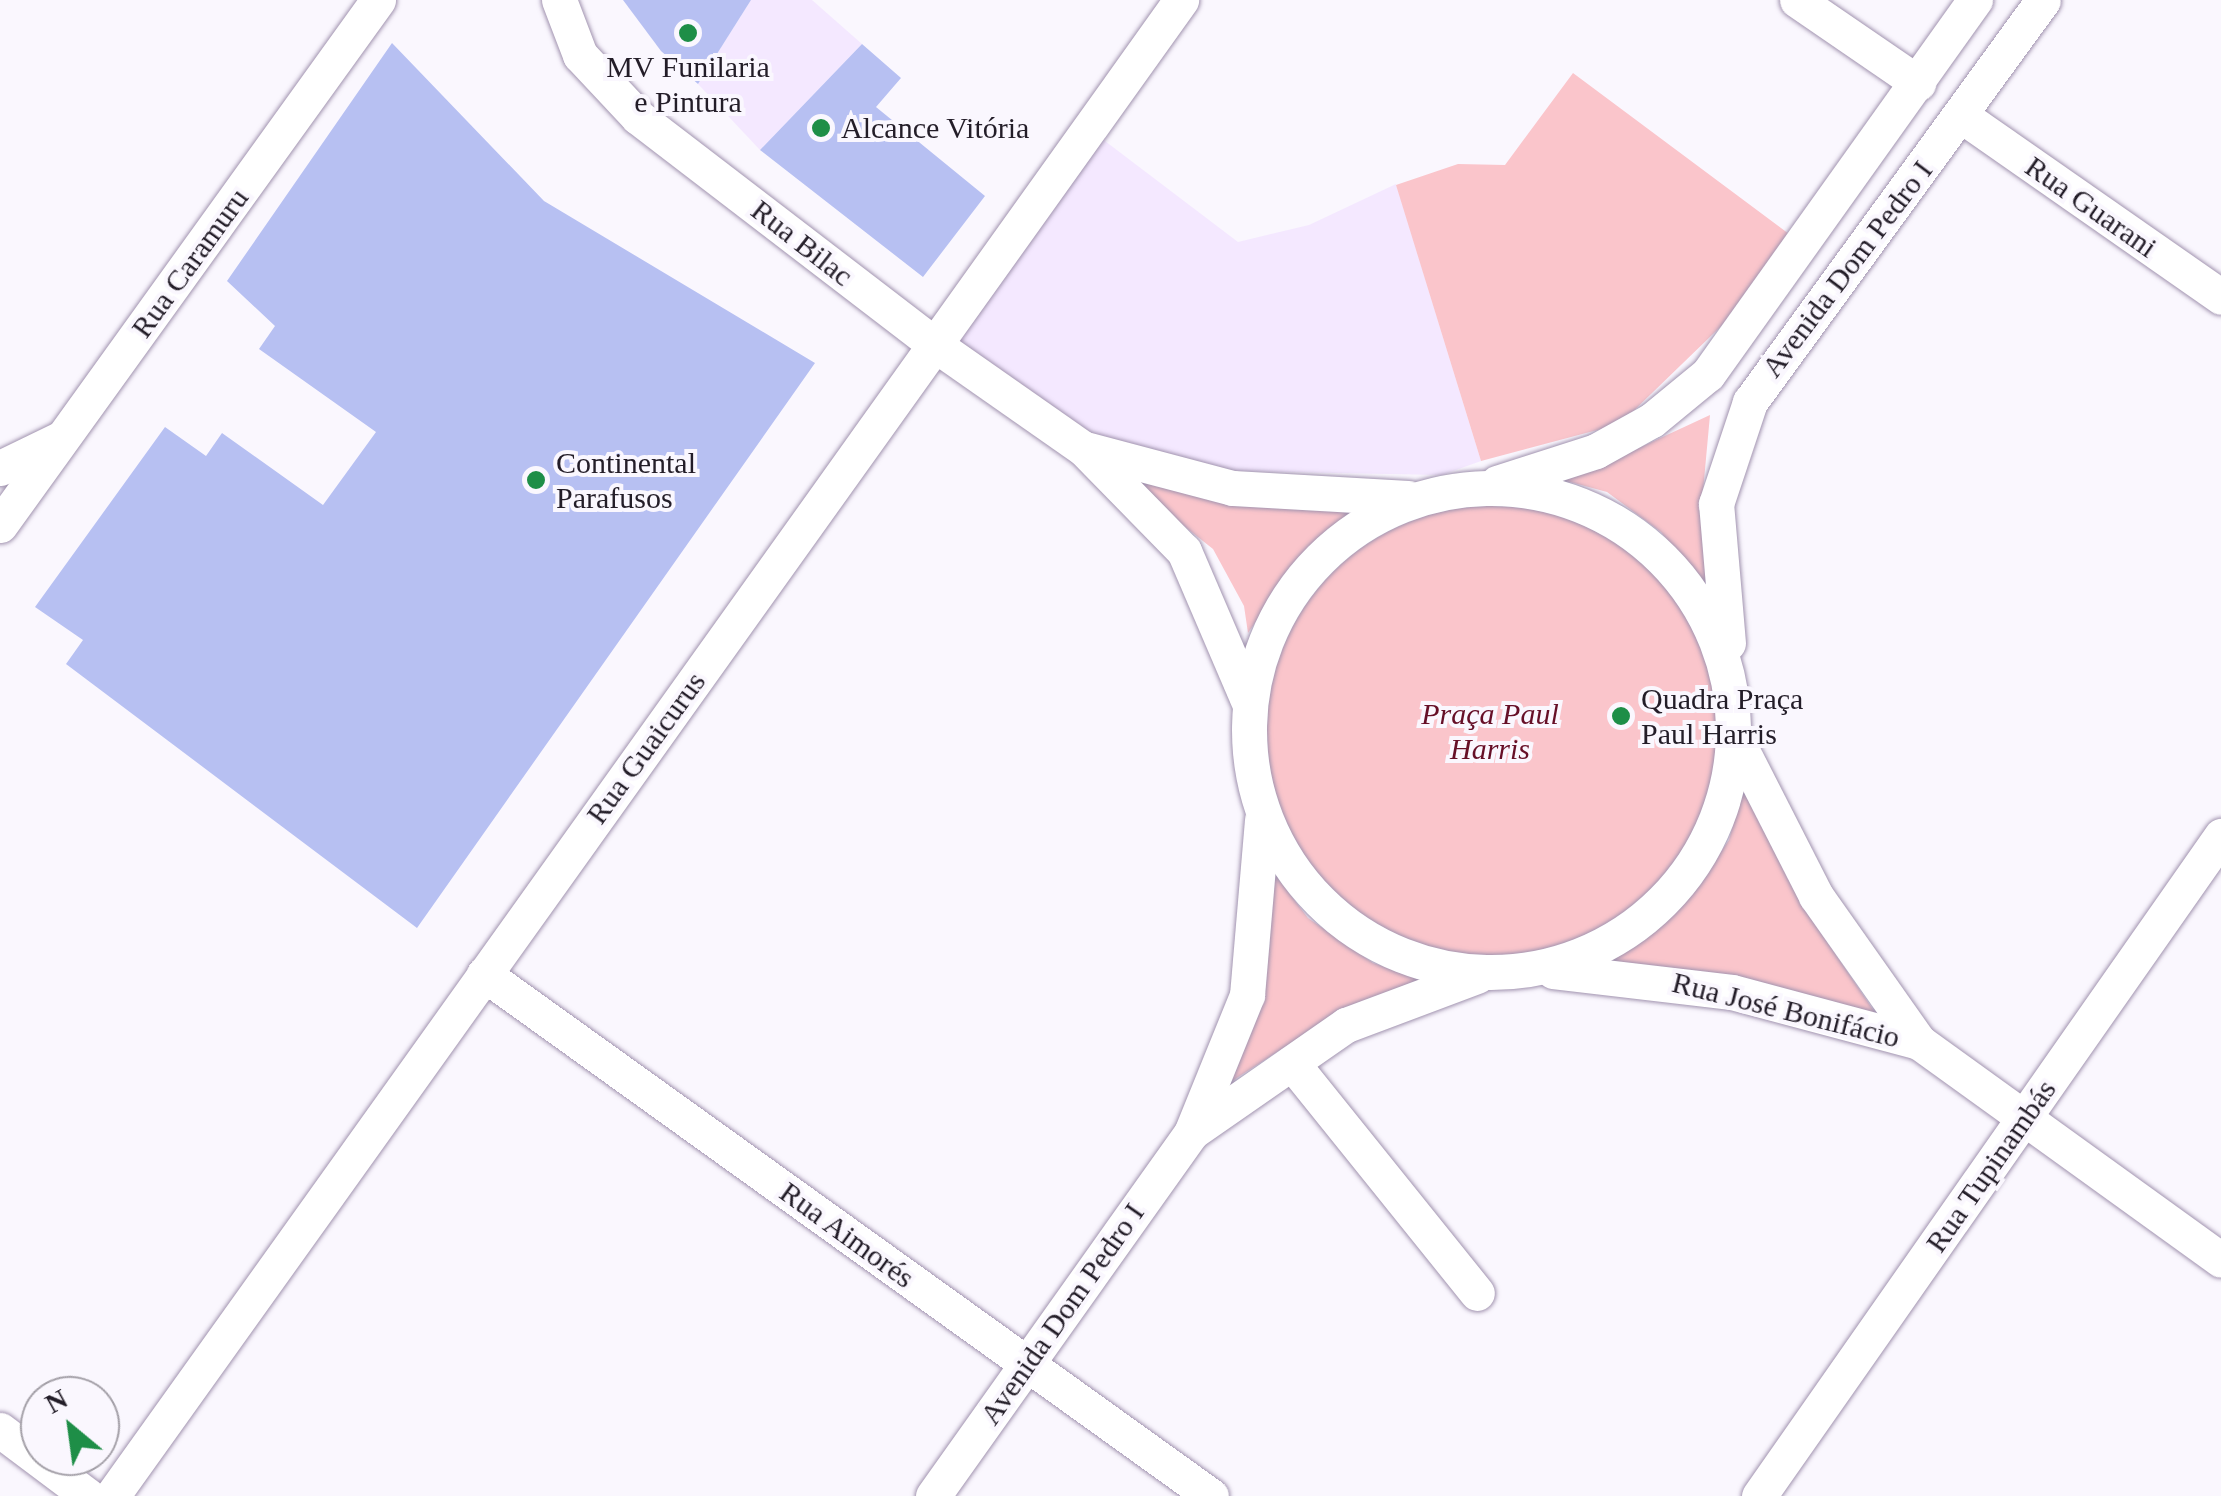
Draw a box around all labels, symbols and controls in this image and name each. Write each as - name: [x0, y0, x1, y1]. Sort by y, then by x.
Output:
- marker: MV Funilaria e Pintura: [677, 22, 699, 44]
- place label: MV Funilaria e Pintura: [606, 49, 770, 120]
- place label: Alcance Vitória: [841, 110, 1030, 146]
- marker: Alcance Vitória: [810, 117, 832, 139]
- street label: Rua Guarani: [2018, 149, 2164, 265]
- street label: Avenida Dom Pedro I: [1754, 154, 1940, 384]
- street label: Rua Caramuru: [124, 181, 256, 345]
- street label: Rua Bilac: [744, 192, 860, 294]
- place label: Continental Parafusos: [556, 445, 696, 516]
- marker: Continental Parafusos: [525, 469, 547, 491]
- street label: Rua Guaicurus: [579, 665, 713, 831]
- place label: Quadra Praça Paul Harris: [1641, 681, 1803, 752]
- park label: Praça Paul Harris: [1421, 696, 1559, 766]
- marker: Quadra Praça Paul Harris: [1610, 705, 1632, 727]
- street label: Rua José Bonifácio: [1668, 964, 1904, 1056]
- street label: Rua Tupinambás: [1918, 1073, 2064, 1259]
- street label: Rua Aimorés: [772, 1174, 922, 1296]
- street label: Avenida Dom Pedro I: [972, 1196, 1152, 1432]
- north arrow: [20, 1376, 120, 1476]
- text: N: [40, 1383, 73, 1420]

